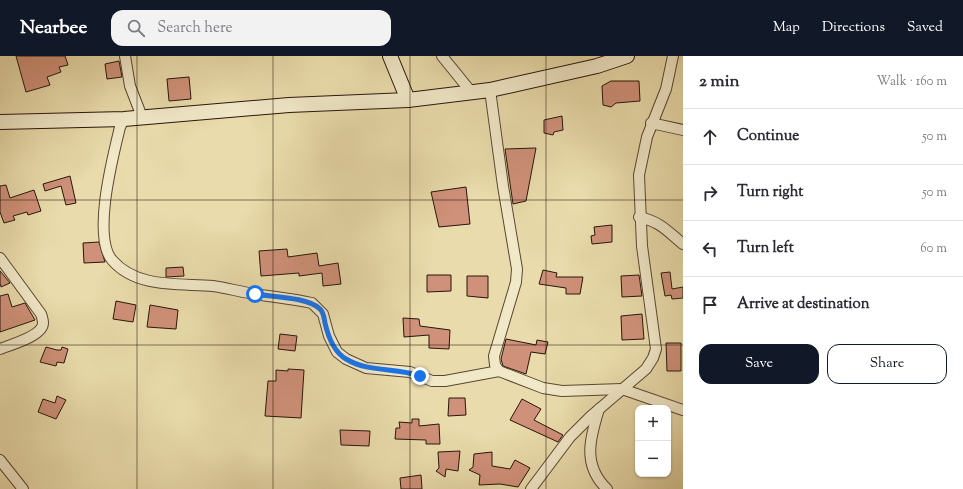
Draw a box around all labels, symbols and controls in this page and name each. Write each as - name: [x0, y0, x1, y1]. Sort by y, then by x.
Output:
- search box: [111, 10, 391, 46]
- text: Nearbee: [20, 15, 87, 42]
- icon: search: [125, 17, 147, 39]
- text: Search here: [157, 18, 233, 39]
- text: Map: [773, 18, 800, 38]
- text: Directions: [822, 18, 885, 38]
- text: Saved: [907, 18, 943, 38]
- text: 2 min: [699, 70, 740, 94]
- text: Walk · 160 m: [876, 73, 947, 91]
- icon: ahead: [699, 126, 721, 148]
- text: Continue: [737, 126, 799, 147]
- text: 50 m: [922, 128, 947, 146]
- icon: right: [699, 182, 721, 204]
- text: Turn right: [737, 182, 803, 203]
- text: 50 m: [922, 184, 947, 202]
- icon: left: [699, 238, 721, 260]
- text: Turn left: [737, 238, 794, 259]
- text: 60 m: [920, 240, 947, 258]
- route start: [246, 285, 264, 303]
- icon: arrive: [699, 294, 721, 316]
- text: Arrive at destination: [737, 294, 870, 315]
- button: Save: [699, 344, 819, 384]
- button: Share: [827, 344, 947, 384]
- route end: [411, 367, 429, 385]
- map controls: [635, 405, 671, 477]
- button: +: [635, 405, 671, 441]
- button: −: [635, 441, 671, 477]

